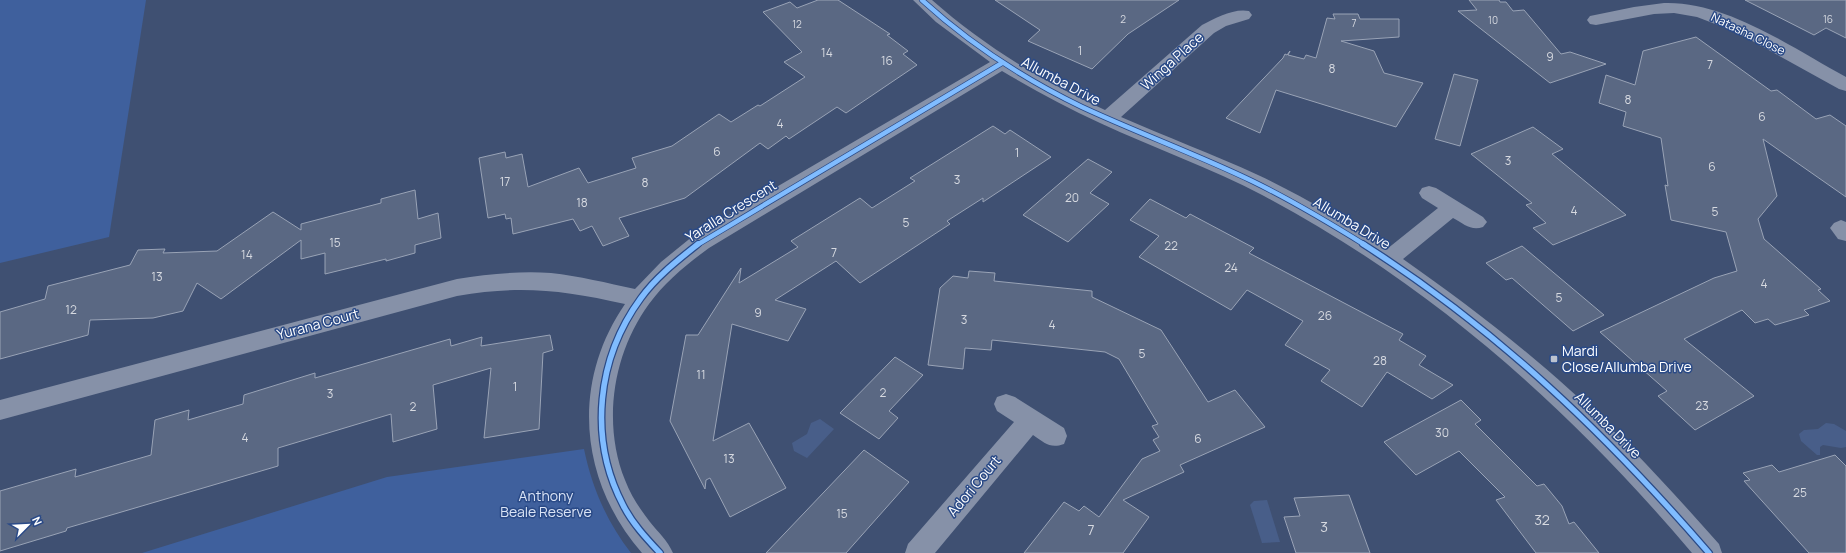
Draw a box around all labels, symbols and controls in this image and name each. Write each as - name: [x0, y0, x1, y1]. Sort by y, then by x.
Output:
- street label: Natasha Close: [1708, 8, 1788, 59]
- house number: 2: [1120, 12, 1126, 26]
- house number: 16: [1823, 12, 1833, 26]
- house number: 10: [1488, 13, 1498, 27]
- house number: 7: [1351, 16, 1357, 30]
- house number: 12: [792, 17, 802, 31]
- street label: Winga Place: [1136, 27, 1207, 94]
- house number: 1: [1078, 42, 1082, 59]
- house number: 14: [821, 44, 833, 61]
- house number: 9: [1546, 48, 1554, 65]
- house number: 16: [881, 52, 893, 69]
- street label: Allumba Drive: [1018, 52, 1104, 109]
- house number: 7: [1707, 56, 1713, 73]
- house number: 8: [1329, 60, 1336, 77]
- house number: 8: [1625, 91, 1632, 108]
- house number: 6: [1758, 108, 1766, 125]
- house number: 4: [776, 115, 784, 132]
- house number: 6: [713, 143, 721, 160]
- house number: 1: [1015, 144, 1019, 161]
- house number: 3: [1505, 152, 1511, 169]
- house number: 6: [1708, 158, 1716, 175]
- house number: 3: [954, 171, 960, 188]
- house number: 17: [500, 173, 510, 190]
- house number: 8: [642, 174, 649, 191]
- street label: Yaralla Crescent: [682, 175, 780, 246]
- house number: 20: [1065, 189, 1079, 206]
- street label: Allumba Drive: [1310, 192, 1395, 253]
- house number: 18: [576, 194, 588, 211]
- house number: 4: [1570, 202, 1578, 219]
- house number: 5: [1712, 203, 1719, 220]
- house number: 5: [903, 214, 910, 231]
- house number: 15: [329, 234, 341, 251]
- house number: 22: [1164, 237, 1178, 254]
- house number: 7: [831, 244, 837, 261]
- house number: 14: [241, 246, 253, 263]
- house number: 24: [1224, 259, 1238, 276]
- house number: 13: [151, 268, 163, 285]
- house number: 4: [1760, 275, 1768, 292]
- house number: 5: [1556, 289, 1563, 306]
- house number: 12: [65, 301, 77, 318]
- street label: Yurana Court: [275, 303, 361, 344]
- house number: 9: [754, 304, 762, 321]
- house number: 26: [1318, 307, 1332, 324]
- house number: 3: [961, 311, 967, 328]
- house number: 4: [1048, 316, 1056, 333]
- place label: Mardi Close/Allumba Drive: [1562, 341, 1692, 376]
- house number: 5: [1139, 345, 1146, 362]
- house number: 28: [1373, 352, 1387, 369]
- marker: Mardi Close/Allumba Drive: [1549, 354, 1559, 364]
- house number: 11: [696, 366, 706, 383]
- house number: 1: [513, 378, 517, 395]
- house number: 2: [880, 384, 887, 401]
- house number: 3: [327, 385, 333, 402]
- street label: Allumba Drive: [1571, 387, 1646, 462]
- house number: 23: [1695, 397, 1709, 414]
- house number: 2: [410, 398, 417, 415]
- house number: 30: [1435, 424, 1449, 441]
- house number: 4: [241, 429, 249, 446]
- house number: 6: [1194, 430, 1202, 447]
- house number: 13: [723, 450, 735, 467]
- street label: Adori Court: [943, 451, 1005, 520]
- house number: 25: [1793, 484, 1807, 501]
- park label: Anthony Beale Reserve: [500, 486, 592, 521]
- north arrow: [8, 505, 48, 545]
- house number: 15: [836, 505, 848, 522]
- house number: 32: [1534, 510, 1550, 529]
- text: N: [29, 514, 46, 527]
- house number: 3: [1320, 517, 1328, 536]
- house number: 7: [1087, 520, 1095, 539]

